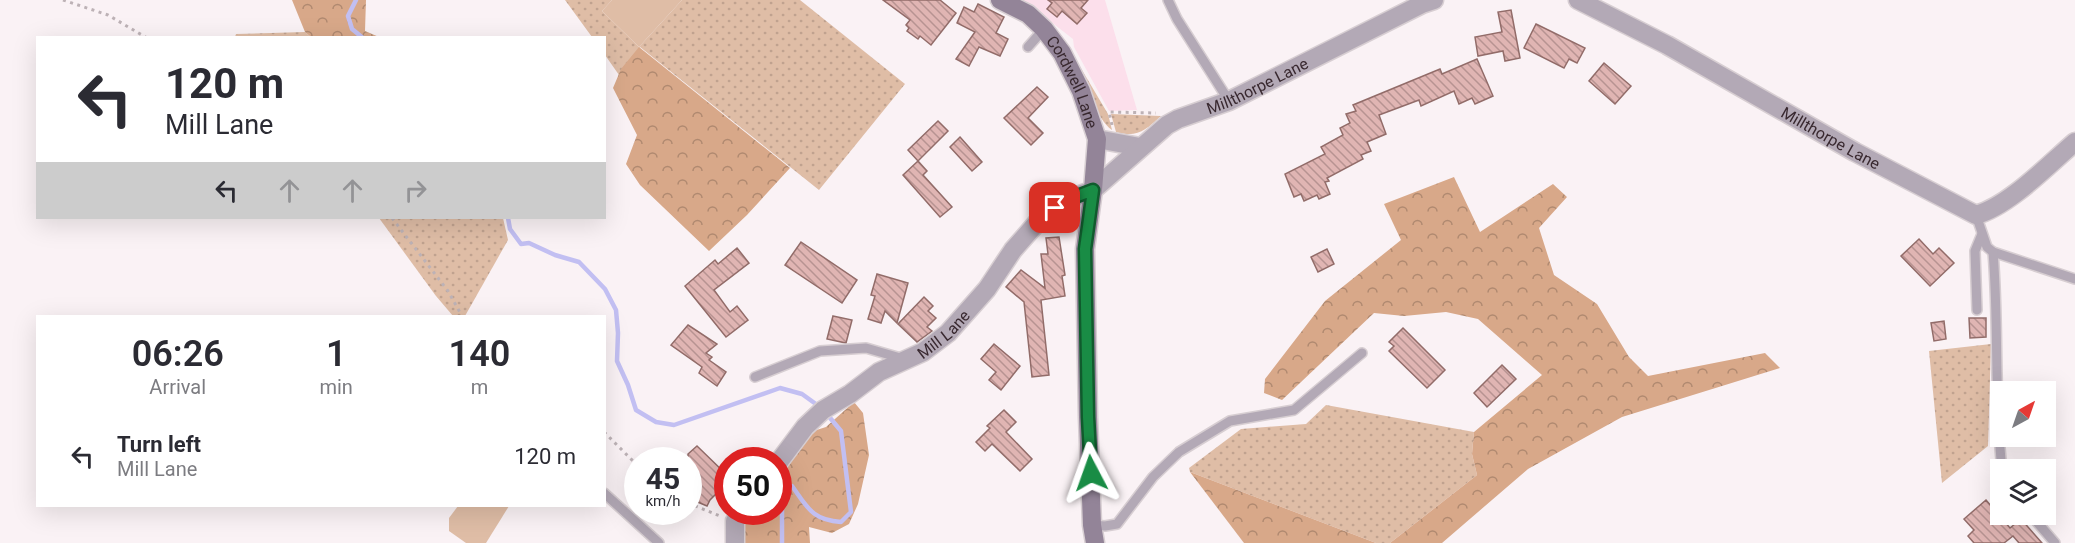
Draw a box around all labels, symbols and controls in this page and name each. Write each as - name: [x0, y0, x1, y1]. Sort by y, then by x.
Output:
- street label: Cordwell Lane: [1043, 32, 1102, 131]
- street label: Millthorpe Lane: [1204, 53, 1311, 118]
- text: 120 m: [165, 59, 284, 108]
- icon: left: [66, 60, 144, 138]
- street label: Millthorpe Lane: [1778, 103, 1883, 173]
- text: Mill Lane: [165, 109, 273, 141]
- icon: left: [210, 174, 243, 207]
- icon: ahead: [273, 174, 306, 207]
- icon: ahead: [336, 174, 369, 207]
- icon: right: [399, 174, 432, 207]
- pin: [1029, 182, 1080, 233]
- icon: arrive: [1038, 191, 1071, 224]
- street label: Mill Lane: [913, 306, 974, 363]
- text: 06:26: [132, 333, 224, 375]
- text: 1: [326, 333, 346, 375]
- text: 140: [449, 333, 510, 375]
- text: Arrival: [149, 375, 206, 399]
- text: min: [319, 375, 353, 399]
- text: m: [471, 375, 488, 399]
- north arrow: [1990, 381, 2056, 447]
- map controls: [1990, 381, 2056, 525]
- text: Turn left: [117, 432, 201, 457]
- icon: left: [66, 440, 99, 473]
- position arrow: [1059, 441, 1123, 505]
- text: 120 m: [514, 444, 576, 469]
- speed limit sign: 50: [714, 447, 792, 525]
- text: Mill Lane: [117, 457, 197, 481]
- button: layers: [1990, 459, 2056, 525]
- text: 45: [646, 461, 680, 496]
- text: km/h: [645, 492, 681, 510]

